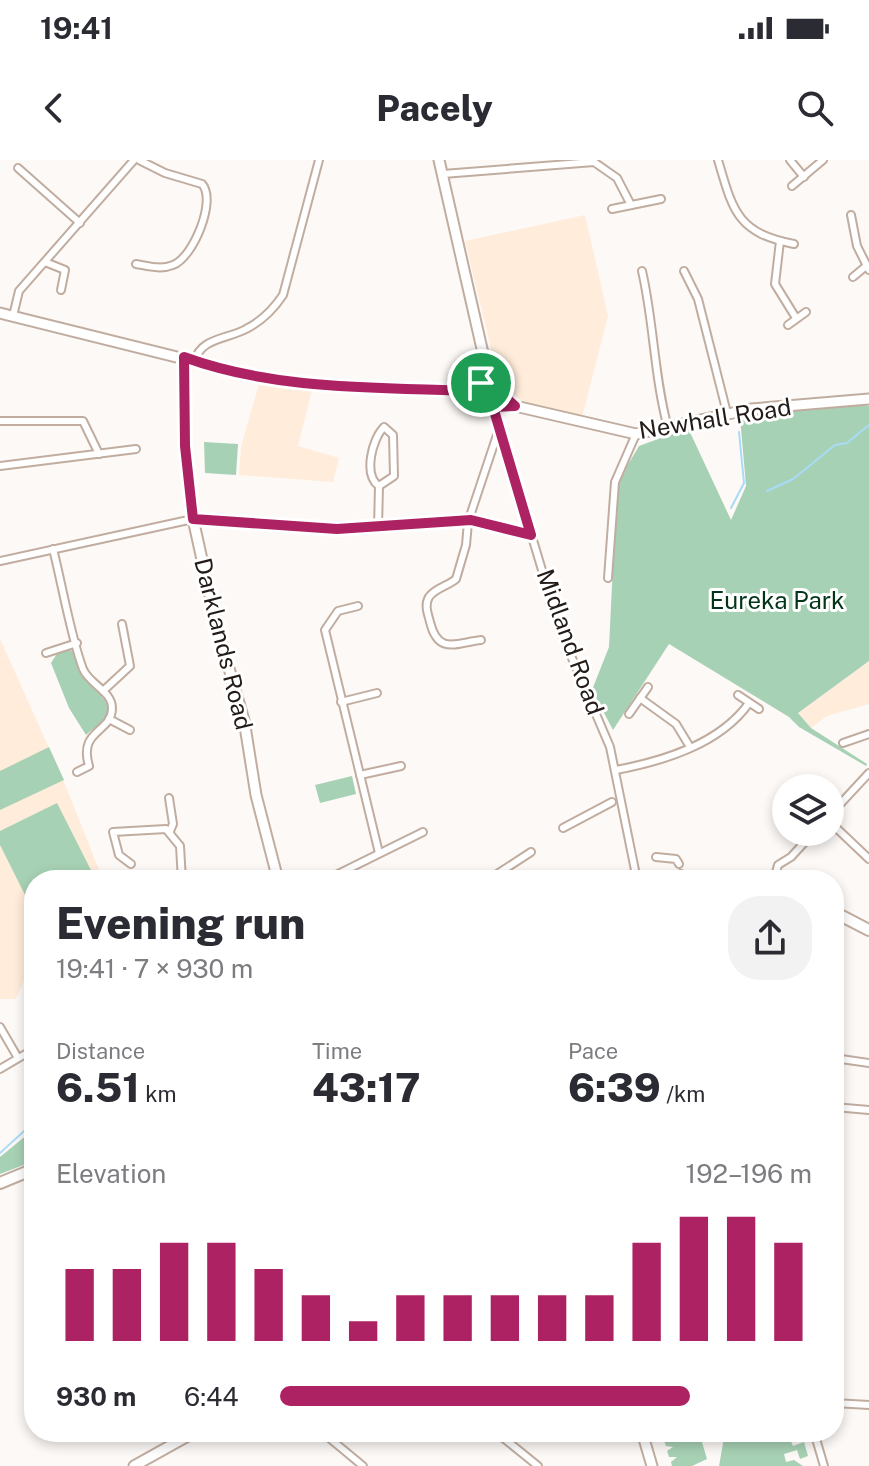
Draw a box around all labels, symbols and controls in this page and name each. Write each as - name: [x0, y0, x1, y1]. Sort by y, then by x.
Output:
- text: 19:41: [40, 10, 113, 46]
- icon: back: [32, 86, 76, 130]
- icon: search: [793, 86, 837, 130]
- text: Pacely: [376, 87, 493, 129]
- pin: [447, 349, 515, 417]
- icon: arrive: [459, 361, 503, 405]
- street label: Newhall Road: [637, 392, 793, 444]
- street label: Darklands Road: [189, 555, 259, 733]
- street label: Midland Road: [532, 565, 610, 718]
- park label: Eureka Park: [709, 586, 845, 614]
- map controls: [772, 774, 844, 846]
- button: layers: [772, 774, 844, 846]
- button: share: [728, 896, 812, 980]
- text: Evening run: [56, 897, 305, 949]
- text: 19:41 · 7 × 930 m: [56, 953, 253, 984]
- text: Distance: [56, 1038, 145, 1064]
- text: Time: [312, 1038, 362, 1064]
- text: Pace: [568, 1038, 618, 1064]
- text: 6.51: [56, 1064, 140, 1111]
- text: 43:17: [312, 1064, 421, 1111]
- text: 6:39: [568, 1064, 661, 1111]
- text: km: [140, 1081, 177, 1107]
- text: /km: [661, 1081, 705, 1107]
- text: Elevation: [56, 1158, 166, 1189]
- text: 192–196 m: [686, 1158, 812, 1189]
- text: 930 m: [56, 1381, 136, 1412]
- text: 6:44: [184, 1381, 239, 1412]

